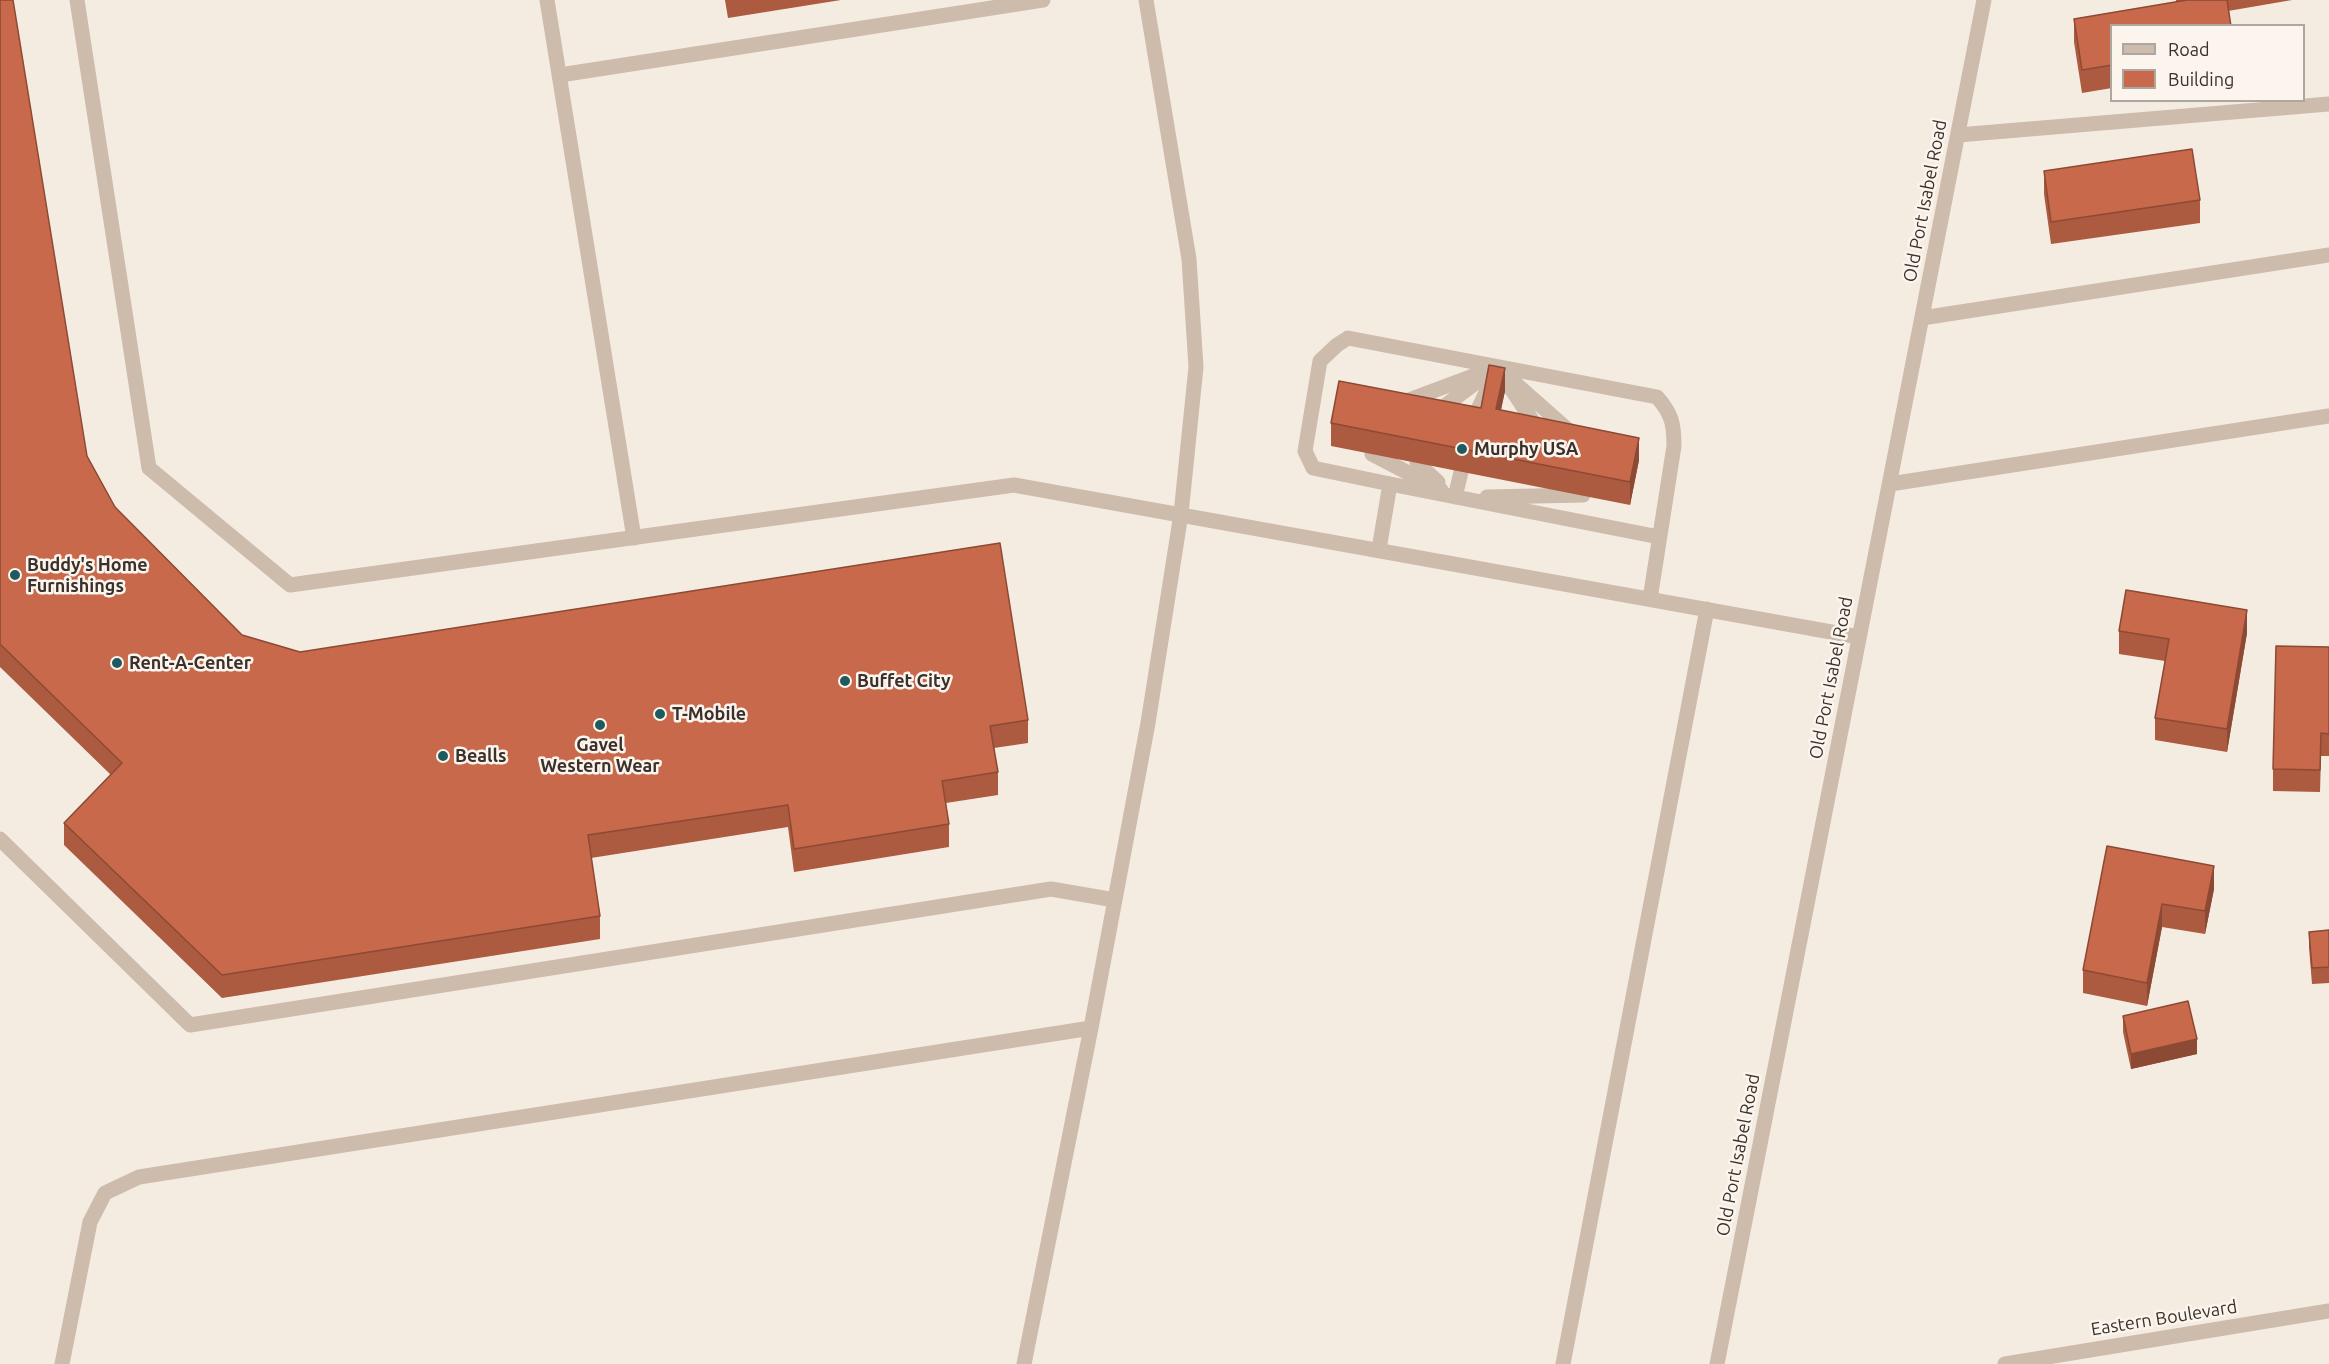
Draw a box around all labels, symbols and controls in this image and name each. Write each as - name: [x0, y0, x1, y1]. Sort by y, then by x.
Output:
- legend: [2110, 24, 2305, 102]
- text: Road: [2168, 39, 2210, 59]
- text: Building: [2168, 69, 2234, 89]
- street label: Old Port Isabel Road: [1899, 118, 1951, 284]
- place label: Murphy USA: [1474, 438, 1578, 460]
- marker: Murphy USA: [1455, 442, 1469, 456]
- place label: Buddy's Home Furnishings: [27, 554, 148, 596]
- marker: Buddy's Home Furnishings: [8, 568, 22, 582]
- street label: Old Port Isabel Road: [1805, 595, 1857, 761]
- place label: Rent-A-Center: [129, 652, 251, 674]
- marker: Rent-A-Center: [110, 656, 124, 670]
- place label: Buffet City: [857, 670, 951, 692]
- marker: Buffet City: [838, 674, 852, 688]
- place label: T-Mobile: [672, 703, 746, 725]
- marker: T-Mobile: [653, 707, 667, 721]
- marker: Gavel Western Wear: [593, 718, 607, 732]
- place label: Gavel Western Wear: [540, 734, 660, 777]
- place label: Bealls: [455, 745, 506, 767]
- marker: Bealls: [436, 749, 450, 763]
- street label: Old Port Isabel Road: [1712, 1072, 1764, 1238]
- street label: Eastern Boulevard: [2089, 1296, 2239, 1340]

